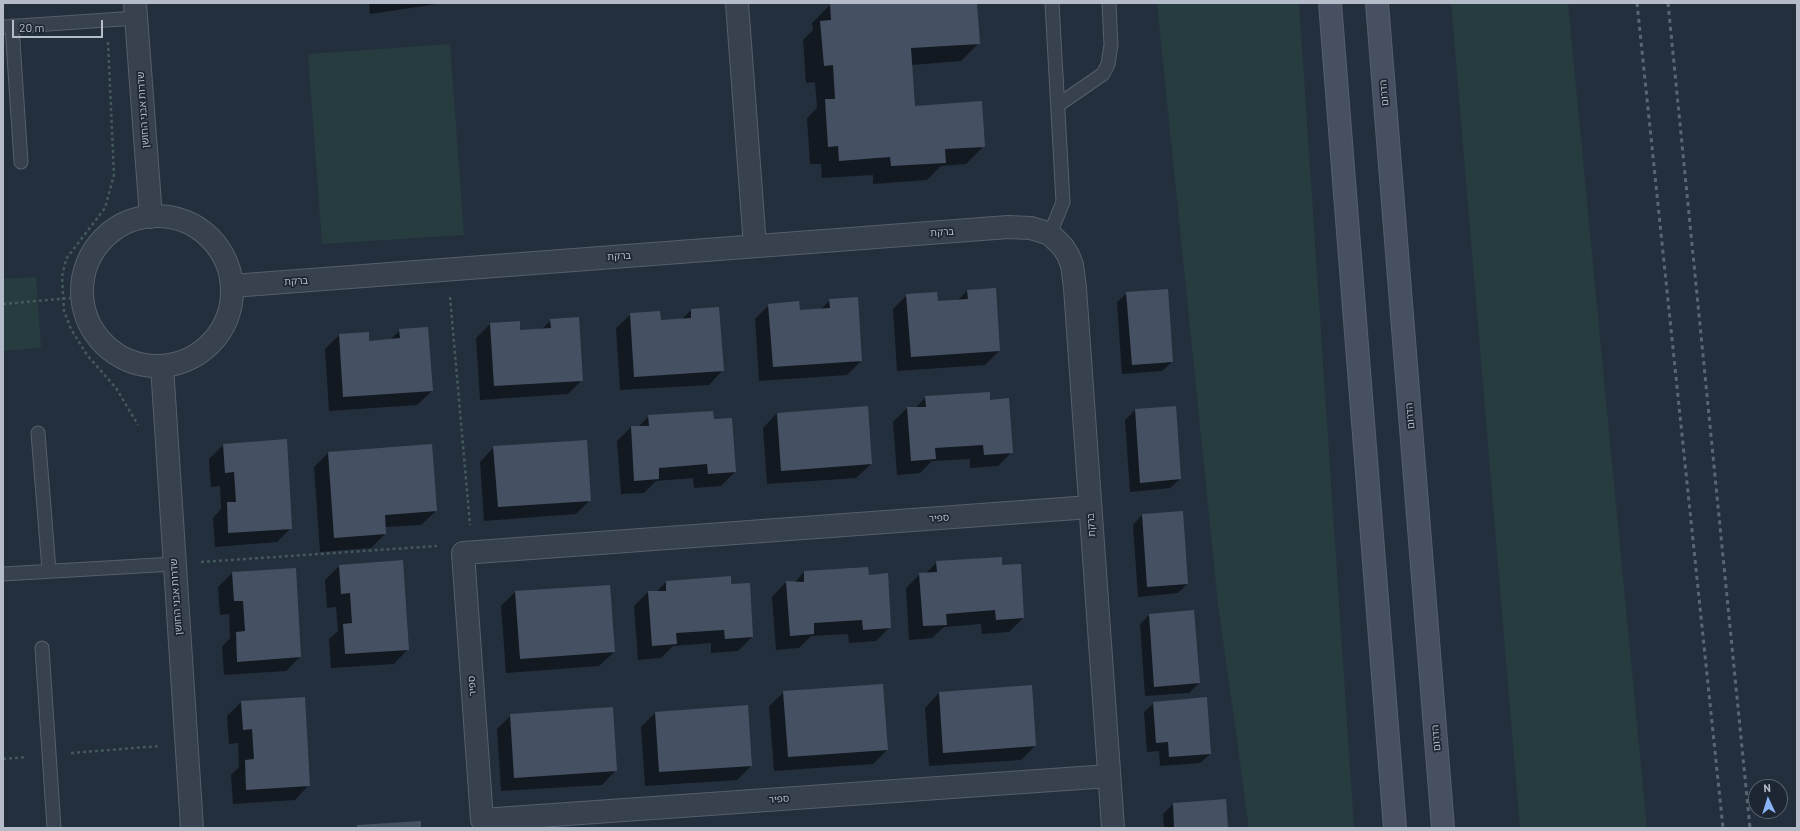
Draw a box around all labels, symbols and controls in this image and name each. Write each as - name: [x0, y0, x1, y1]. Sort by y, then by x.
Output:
- scale bar: [14, 12, 105, 38]
- text: 20 m: [19, 20, 45, 34]
- street label: שדרות אבני החושן: [134, 71, 152, 149]
- street label: הדרום: [1377, 79, 1391, 107]
- street label: ברקת: [930, 225, 954, 239]
- street label: ברקת: [607, 249, 631, 263]
- street label: ברקת: [284, 274, 308, 288]
- street label: הדרום: [1403, 402, 1417, 430]
- street label: ספיר: [928, 511, 950, 525]
- street label: ברקת: [1084, 513, 1098, 537]
- street label: שדרות אבני החושן: [167, 558, 185, 636]
- street label: ספיר: [465, 675, 479, 697]
- street label: הדרום: [1429, 724, 1443, 752]
- north arrow: [1748, 779, 1788, 819]
- text: N: [1763, 781, 1771, 794]
- street label: ספיר: [768, 792, 790, 806]

